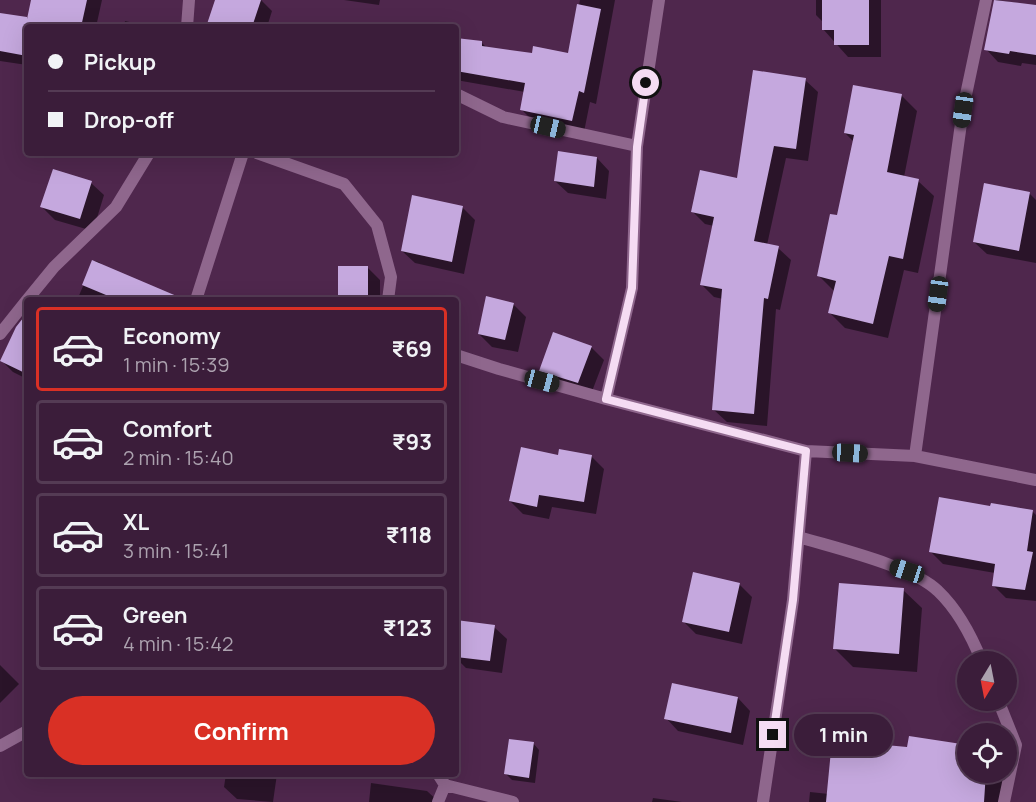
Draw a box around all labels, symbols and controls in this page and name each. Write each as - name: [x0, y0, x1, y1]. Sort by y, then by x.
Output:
- text: Pickup: [84, 47, 156, 77]
- route start: [632, 69, 659, 96]
- car: [952, 91, 974, 129]
- text: Drop-off: [84, 105, 174, 135]
- car: [528, 114, 568, 140]
- car: [927, 275, 949, 313]
- text: Economy: [123, 321, 221, 351]
- icon: car: [51, 322, 105, 376]
- text: ₹69: [392, 334, 432, 364]
- text: 1 min · 15:39: [123, 351, 230, 378]
- car: [522, 368, 562, 394]
- text: Comfort: [123, 414, 212, 444]
- icon: car: [51, 415, 105, 469]
- text: ₹93: [392, 427, 432, 457]
- car: [832, 443, 868, 463]
- text: 2 min · 15:40: [123, 444, 234, 471]
- text: XL: [123, 507, 149, 537]
- icon: car: [51, 508, 105, 562]
- text: ₹118: [386, 520, 432, 550]
- text: 3 min · 15:41: [123, 537, 229, 564]
- car: [887, 557, 927, 585]
- text: Green: [123, 600, 188, 630]
- icon: car: [51, 601, 105, 655]
- text: ₹123: [383, 613, 432, 643]
- text: 4 min · 15:42: [123, 630, 233, 657]
- north arrow: [957, 651, 1017, 711]
- map controls: [957, 651, 1017, 783]
- button: Confirm: [48, 696, 435, 765]
- callout: 1 min: [794, 714, 893, 756]
- route end: [759, 721, 786, 748]
- text: 1 min: [819, 721, 868, 748]
- button: locate: [957, 723, 1017, 783]

